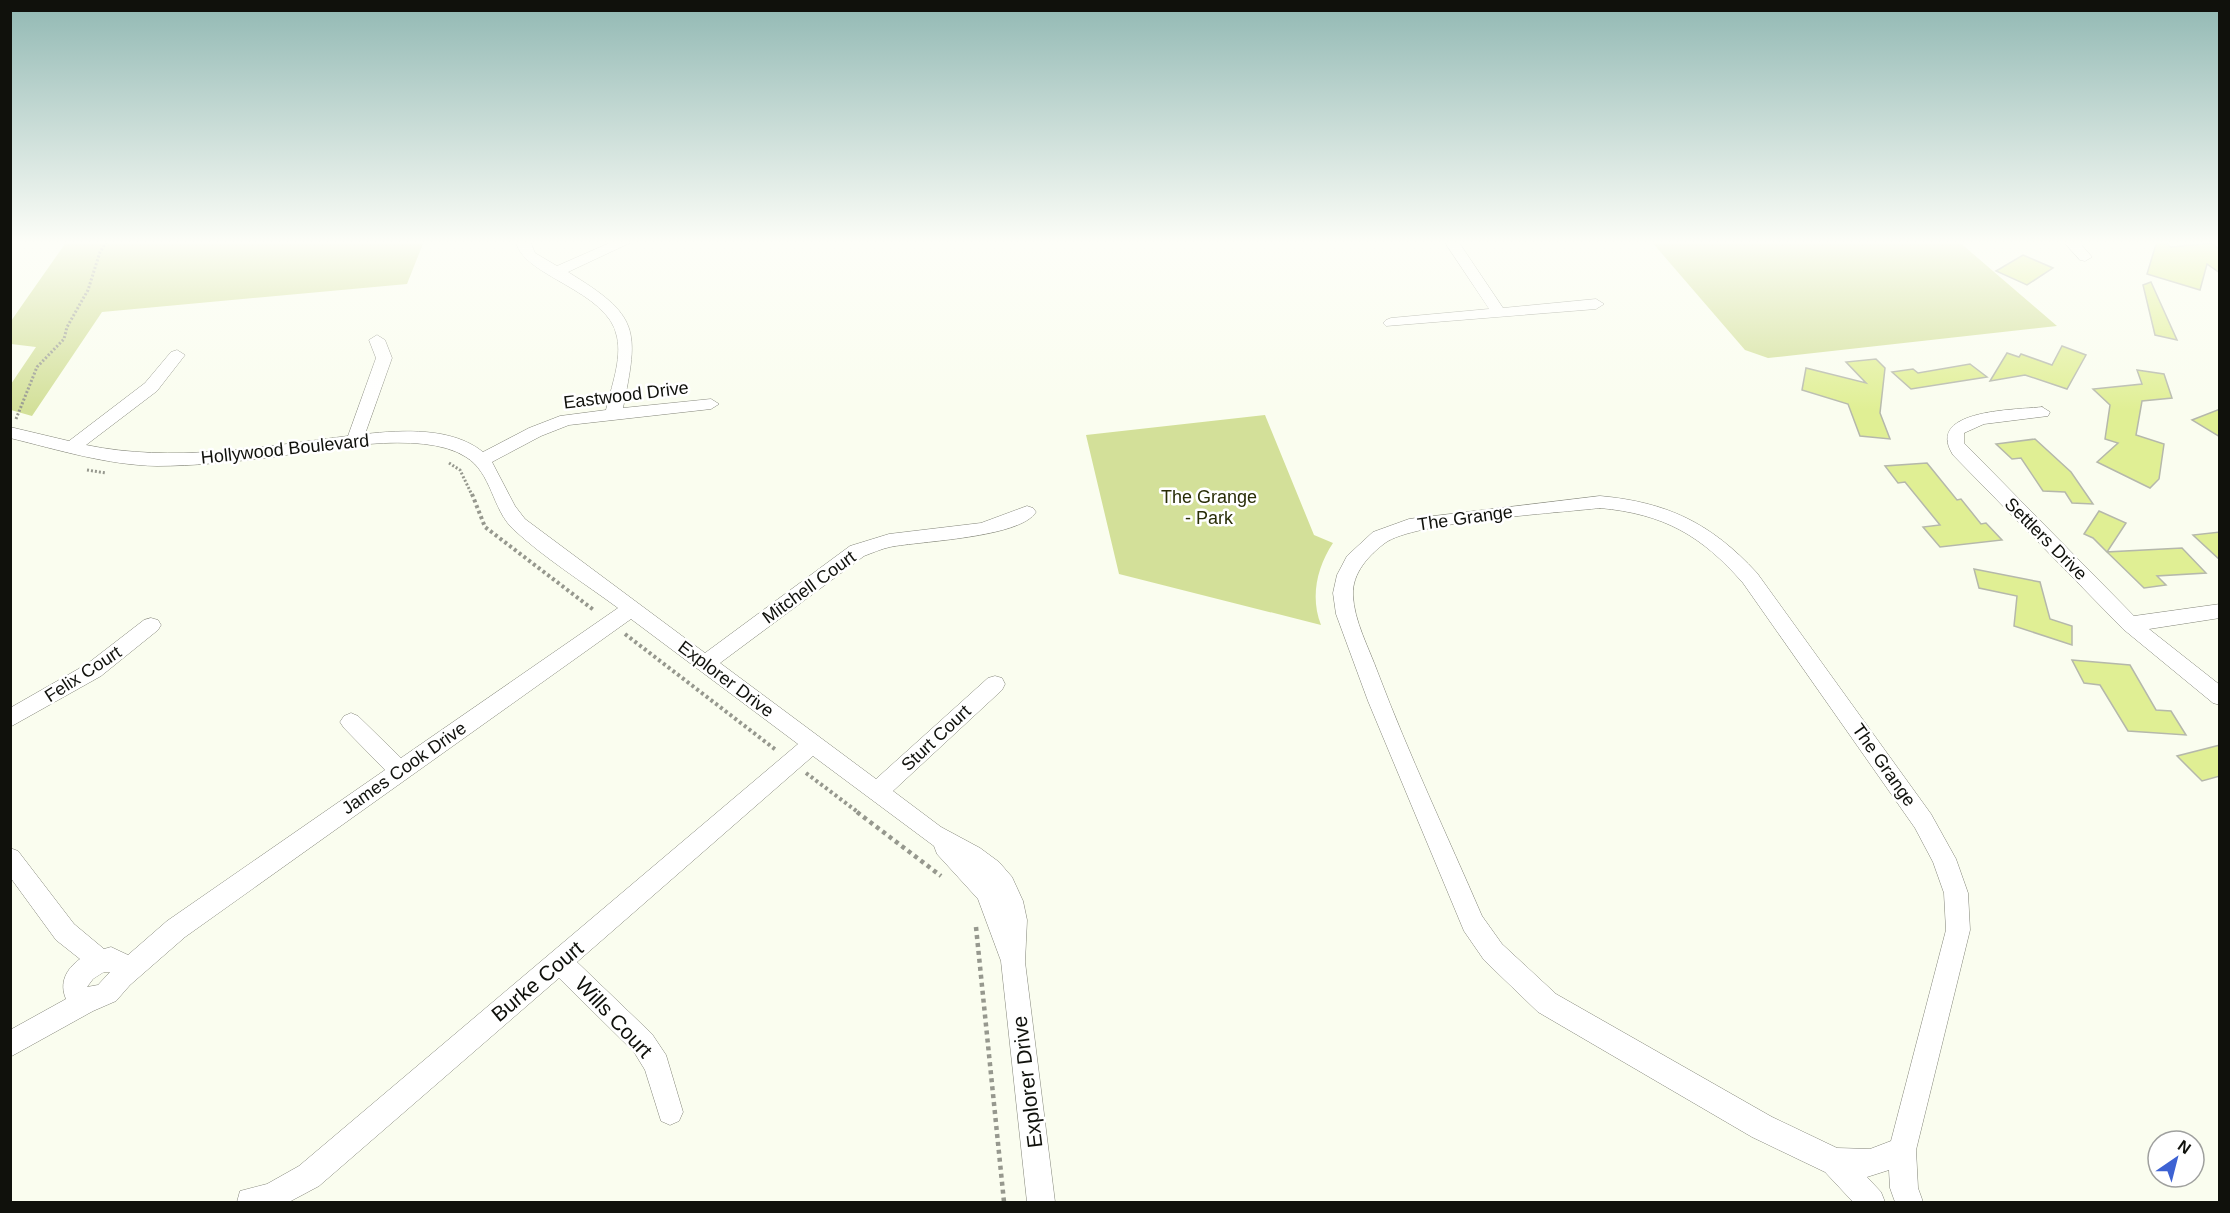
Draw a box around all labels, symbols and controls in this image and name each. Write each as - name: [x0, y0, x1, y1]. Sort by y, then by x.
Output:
- street label: Eastwood Drive: [562, 377, 690, 413]
- street label: Hollywood Boulevard: [200, 430, 370, 468]
- park label: The Grange - Park: [1161, 487, 1257, 528]
- street label: Settlers Drive: [2001, 494, 2091, 584]
- street label: The Grange: [1416, 501, 1514, 535]
- street label: Mitchell Court: [759, 547, 859, 627]
- street label: Explorer Drive: [674, 637, 778, 721]
- street label: Felix Court: [41, 642, 125, 706]
- street label: Sturt Court: [897, 701, 975, 775]
- street label: James Cook Drive: [338, 718, 470, 818]
- street label: The Grange: [1848, 720, 1920, 810]
- street label: Burke Court: [487, 936, 587, 1026]
- street label: Wills Court: [571, 972, 657, 1062]
- street label: Explorer Drive: [1007, 1015, 1047, 1149]
- north arrow: [2146, 1129, 2206, 1189]
- text: N: [2175, 1137, 2194, 1157]

